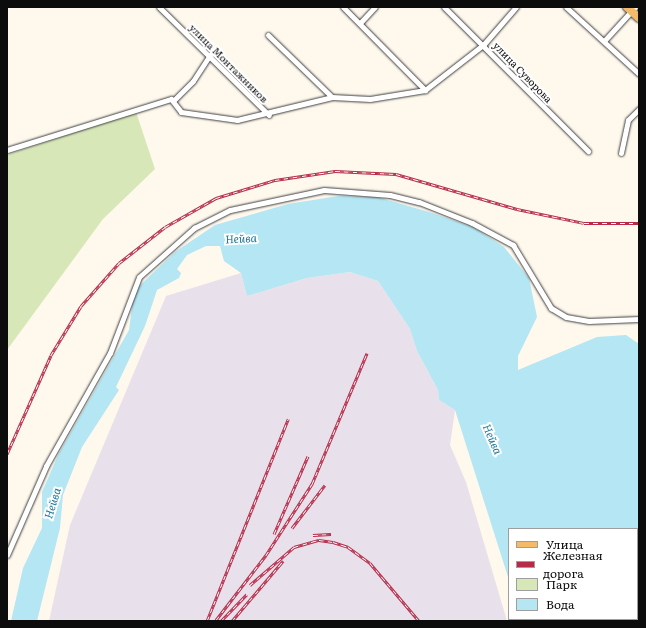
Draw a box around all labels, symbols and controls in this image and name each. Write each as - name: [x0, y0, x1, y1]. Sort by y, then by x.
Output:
- street label: улица Монтажников: [187, 21, 271, 105]
- street label: улица Суворова: [491, 39, 555, 105]
- water label: Нейва: [225, 231, 257, 245]
- water label: Нейва: [481, 422, 505, 456]
- water label: Нейва: [41, 486, 63, 520]
- legend: [508, 528, 638, 620]
- text: Улица: [546, 535, 583, 553]
- text: Железная дорога: [543, 546, 603, 582]
- text: Парк: [546, 575, 577, 593]
- text: Вода: [546, 595, 575, 613]

